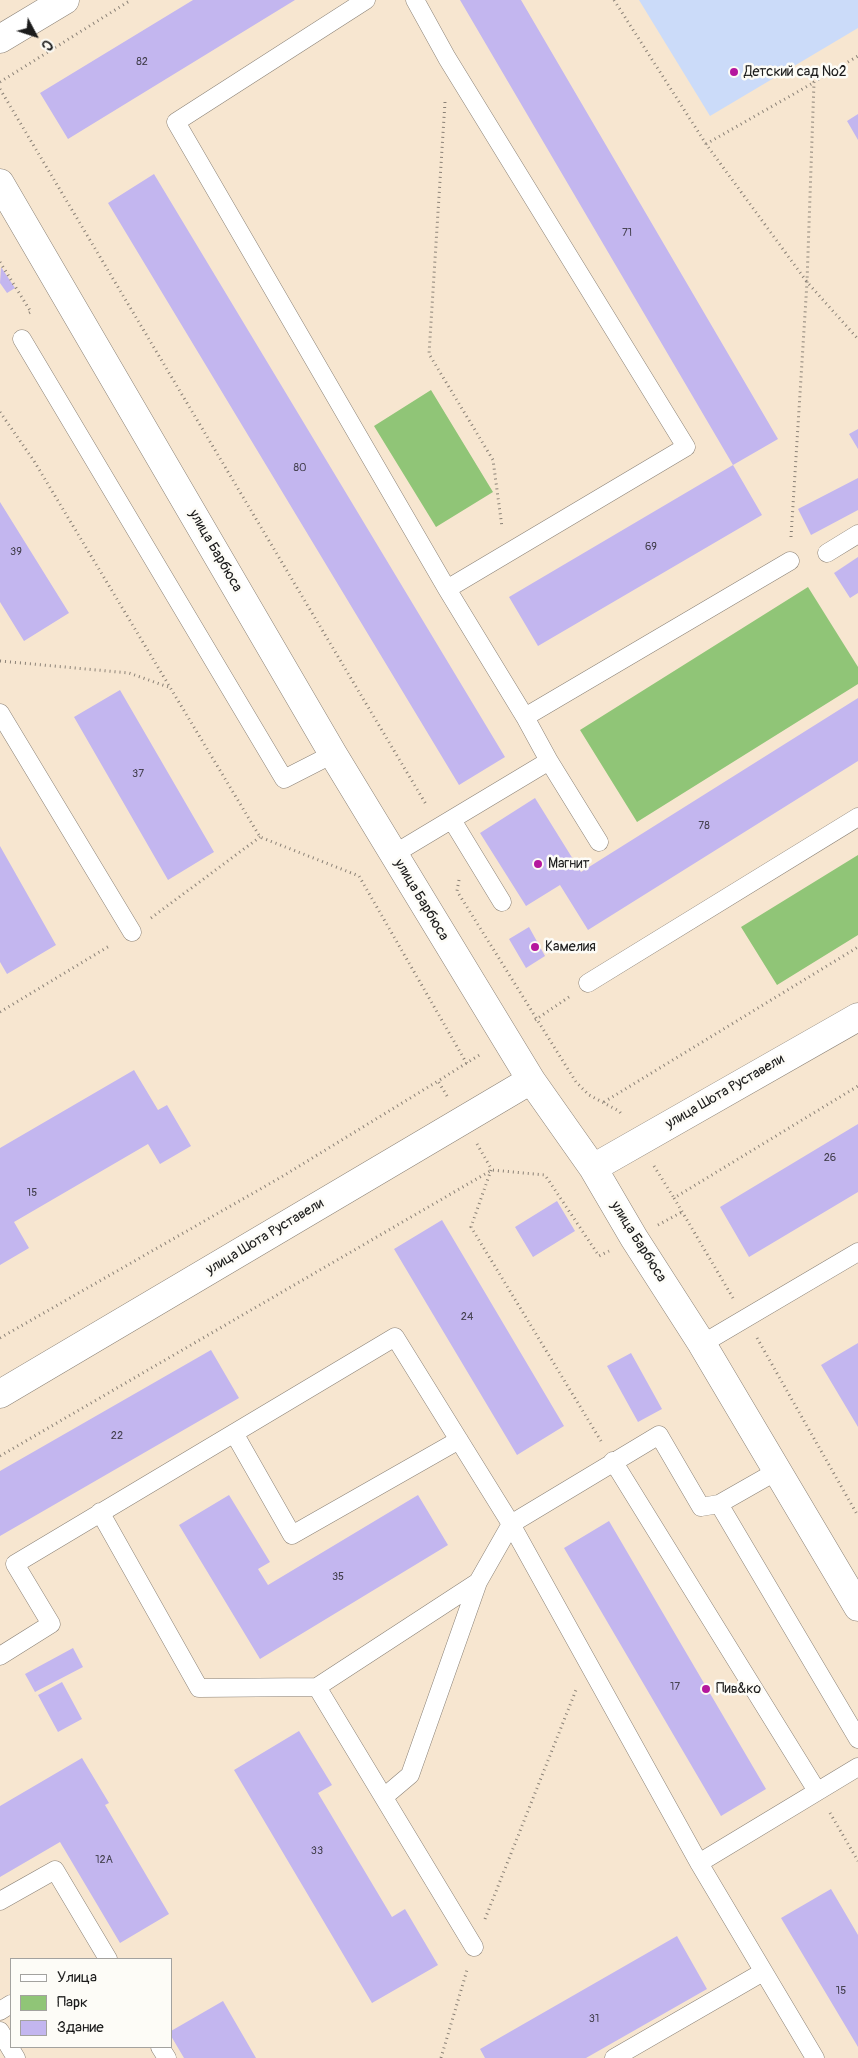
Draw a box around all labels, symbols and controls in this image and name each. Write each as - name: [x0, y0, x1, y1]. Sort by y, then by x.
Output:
- north arrow: [10, 10, 60, 60]
- text: С: [38, 36, 56, 54]
- house number: 82: [136, 55, 148, 69]
- place label: Детский сад №2: [744, 64, 847, 80]
- marker: Детский сад №2: [728, 66, 740, 78]
- house number: 71: [622, 226, 632, 240]
- house number: 80: [293, 461, 307, 475]
- street label: улица Барбюса: [185, 507, 245, 595]
- house number: 69: [645, 540, 657, 554]
- house number: 39: [10, 545, 22, 559]
- house number: 37: [132, 767, 144, 781]
- house number: 78: [698, 819, 710, 833]
- street label: улица Барбюса: [390, 856, 452, 944]
- place label: Магнит: [548, 856, 590, 872]
- marker: Магнит: [532, 858, 544, 870]
- place label: Камелия: [545, 939, 596, 955]
- marker: Камелия: [529, 941, 541, 953]
- street label: улица Шота Руставели: [663, 1051, 787, 1133]
- house number: 26: [824, 1151, 836, 1165]
- house number: 15: [27, 1186, 37, 1200]
- street label: улица Шота Руставели: [203, 1195, 327, 1279]
- street label: улица Барбюса: [607, 1199, 669, 1285]
- house number: 24: [461, 1310, 473, 1324]
- house number: 22: [111, 1429, 123, 1443]
- house number: 35: [332, 1570, 344, 1584]
- house number: 17: [670, 1680, 680, 1694]
- place label: Пив&ко: [716, 1681, 761, 1697]
- marker: Пив&ко: [700, 1683, 712, 1695]
- house number: 33: [311, 1844, 323, 1858]
- house number: 12А: [95, 1853, 113, 1867]
- legend: [10, 1958, 172, 2048]
- text: Улица: [57, 1968, 97, 1987]
- house number: 15: [836, 1984, 846, 1998]
- text: Парк: [57, 1993, 88, 2012]
- house number: 31: [589, 2012, 599, 2026]
- text: Здание: [57, 2018, 104, 2037]

